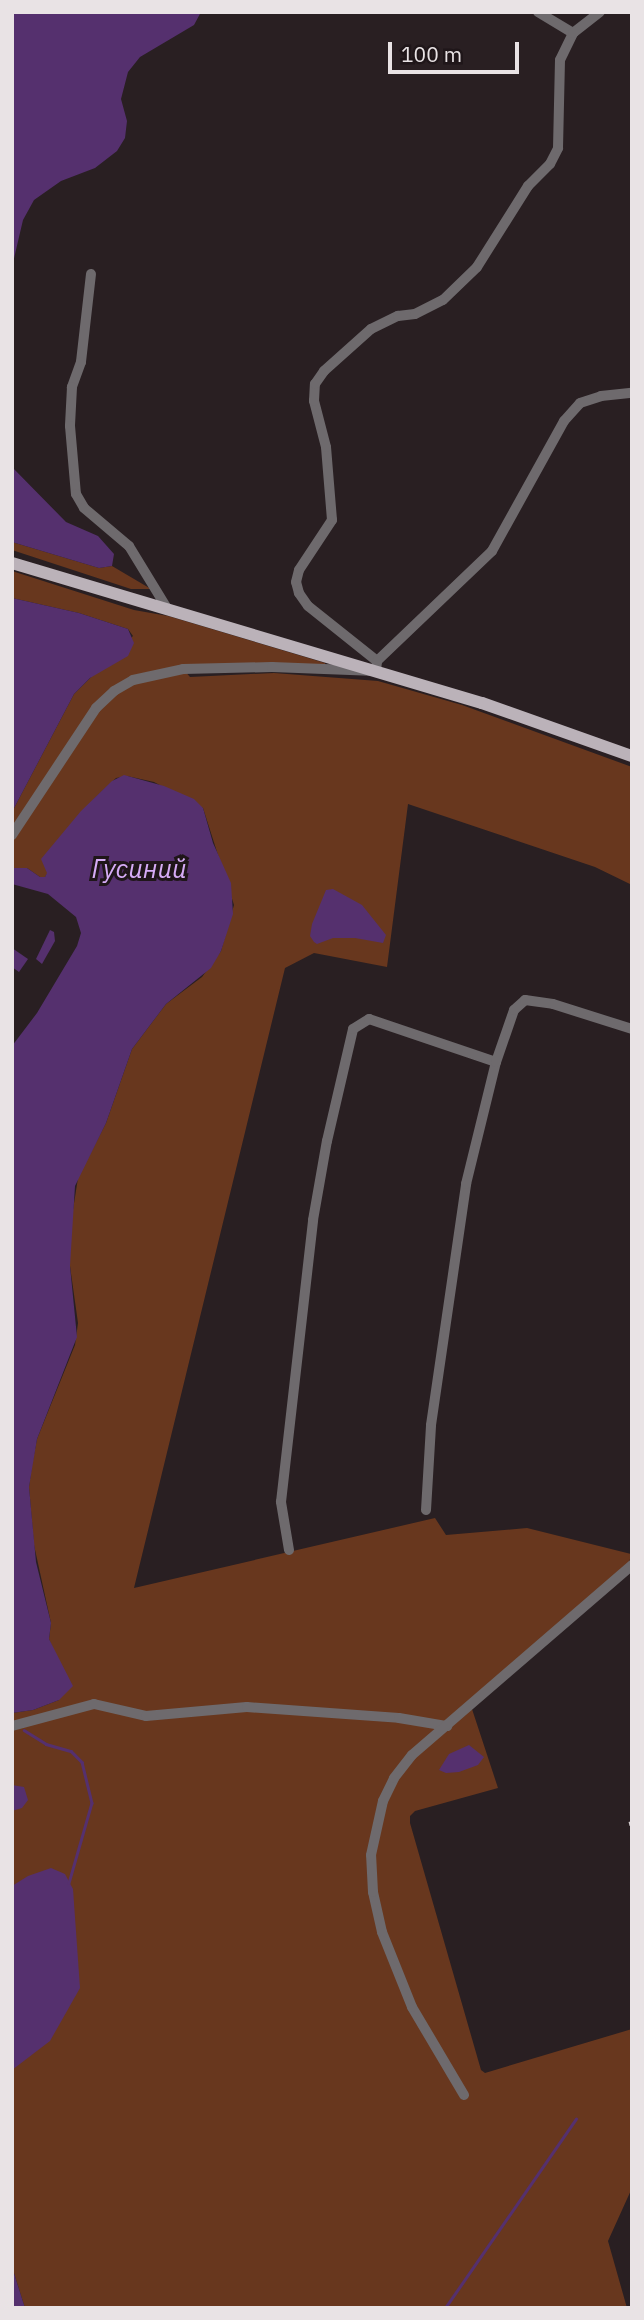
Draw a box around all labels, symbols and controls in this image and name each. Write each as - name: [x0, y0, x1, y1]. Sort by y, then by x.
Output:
- scale bar: [392, 28, 523, 72]
- text: 100 m: [401, 40, 462, 68]
- water label: Гусиний: [91, 853, 187, 885]

